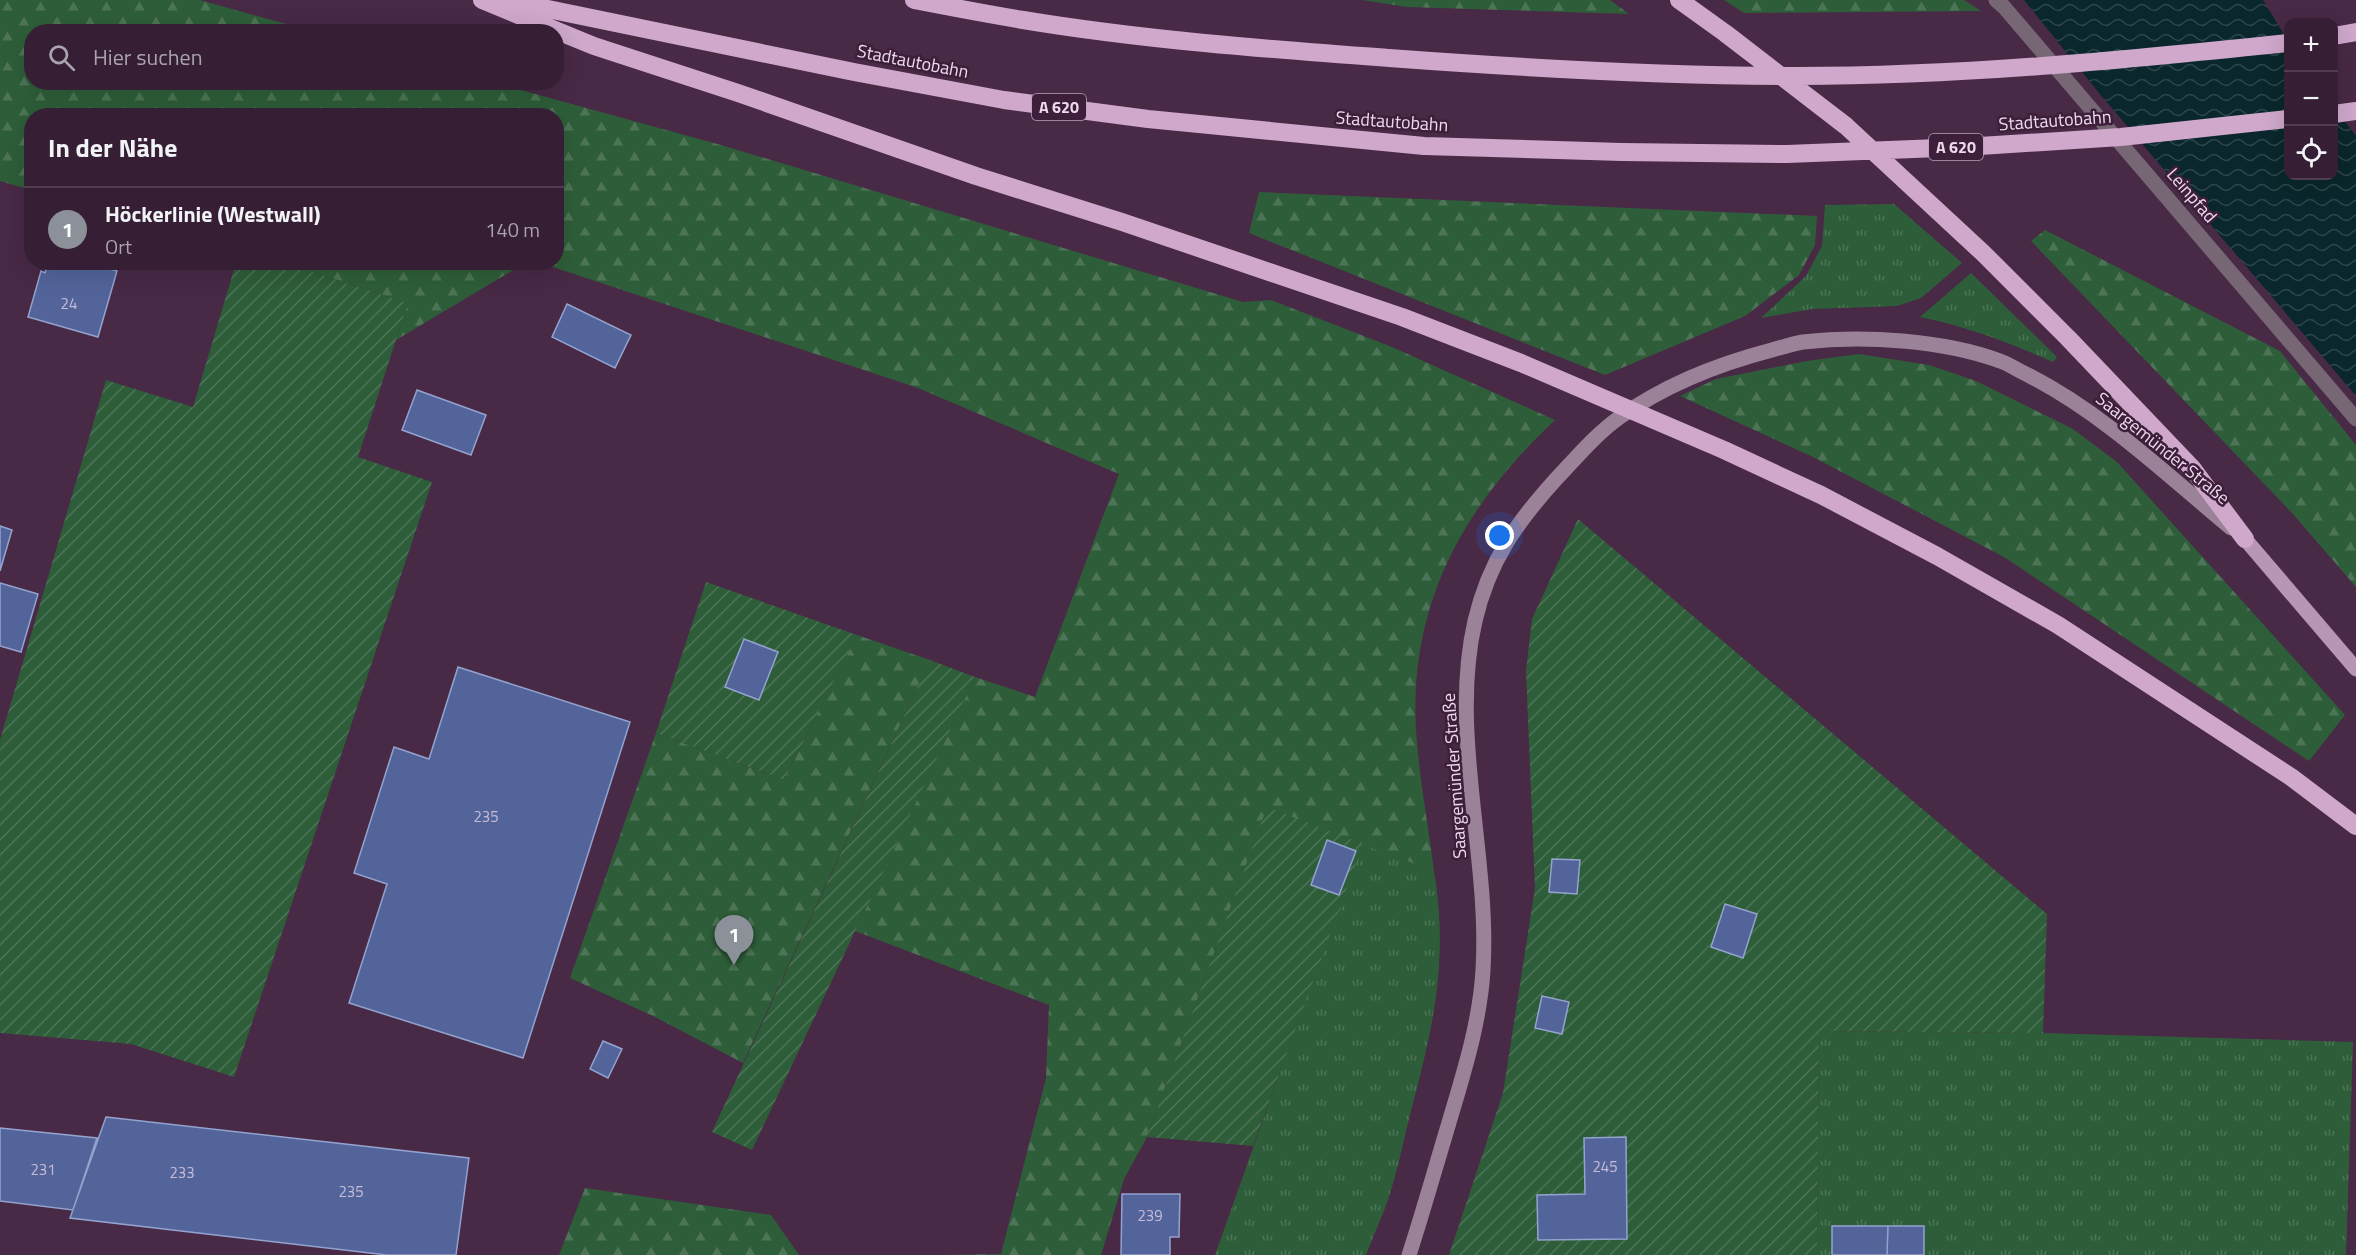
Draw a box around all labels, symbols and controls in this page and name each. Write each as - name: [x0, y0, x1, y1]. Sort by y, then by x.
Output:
- map controls: [2284, 18, 2338, 180]
- button: +: [2284, 18, 2338, 72]
- search box: [24, 24, 564, 90]
- street label: Stadtautobahn: [855, 37, 971, 85]
- text: Hier suchen: [93, 40, 202, 74]
- icon: search: [45, 41, 78, 74]
- button: −: [2284, 72, 2338, 126]
- road number: A 620: [1032, 94, 1086, 120]
- street label: Stadtautobahn: [1998, 103, 2112, 137]
- street label: Stadtautobahn: [1335, 104, 1449, 138]
- button: locate: [2284, 126, 2338, 180]
- text: In der Nähe: [48, 128, 177, 167]
- road number: A 620: [1929, 134, 1983, 160]
- street label: Leinpfad: [2160, 162, 2224, 228]
- text: Höckerlinie (Westwall): [105, 197, 321, 231]
- text: 1: [62, 214, 73, 245]
- text: 140 m: [485, 214, 540, 245]
- text: Ort: [105, 231, 132, 262]
- house number: 24: [61, 292, 77, 315]
- street label: Saargemünder Straße: [2090, 385, 2236, 511]
- your location: [1485, 521, 1514, 550]
- street label: Saargemünder Straße: [1435, 692, 1473, 860]
- house number: 235: [473, 805, 499, 828]
- pin: 1: [714, 916, 754, 965]
- house number: 245: [1592, 1155, 1618, 1178]
- house number: 231: [30, 1158, 56, 1181]
- house number: 233: [169, 1161, 195, 1184]
- house number: 235: [338, 1180, 364, 1203]
- house number: 239: [1137, 1204, 1163, 1227]

